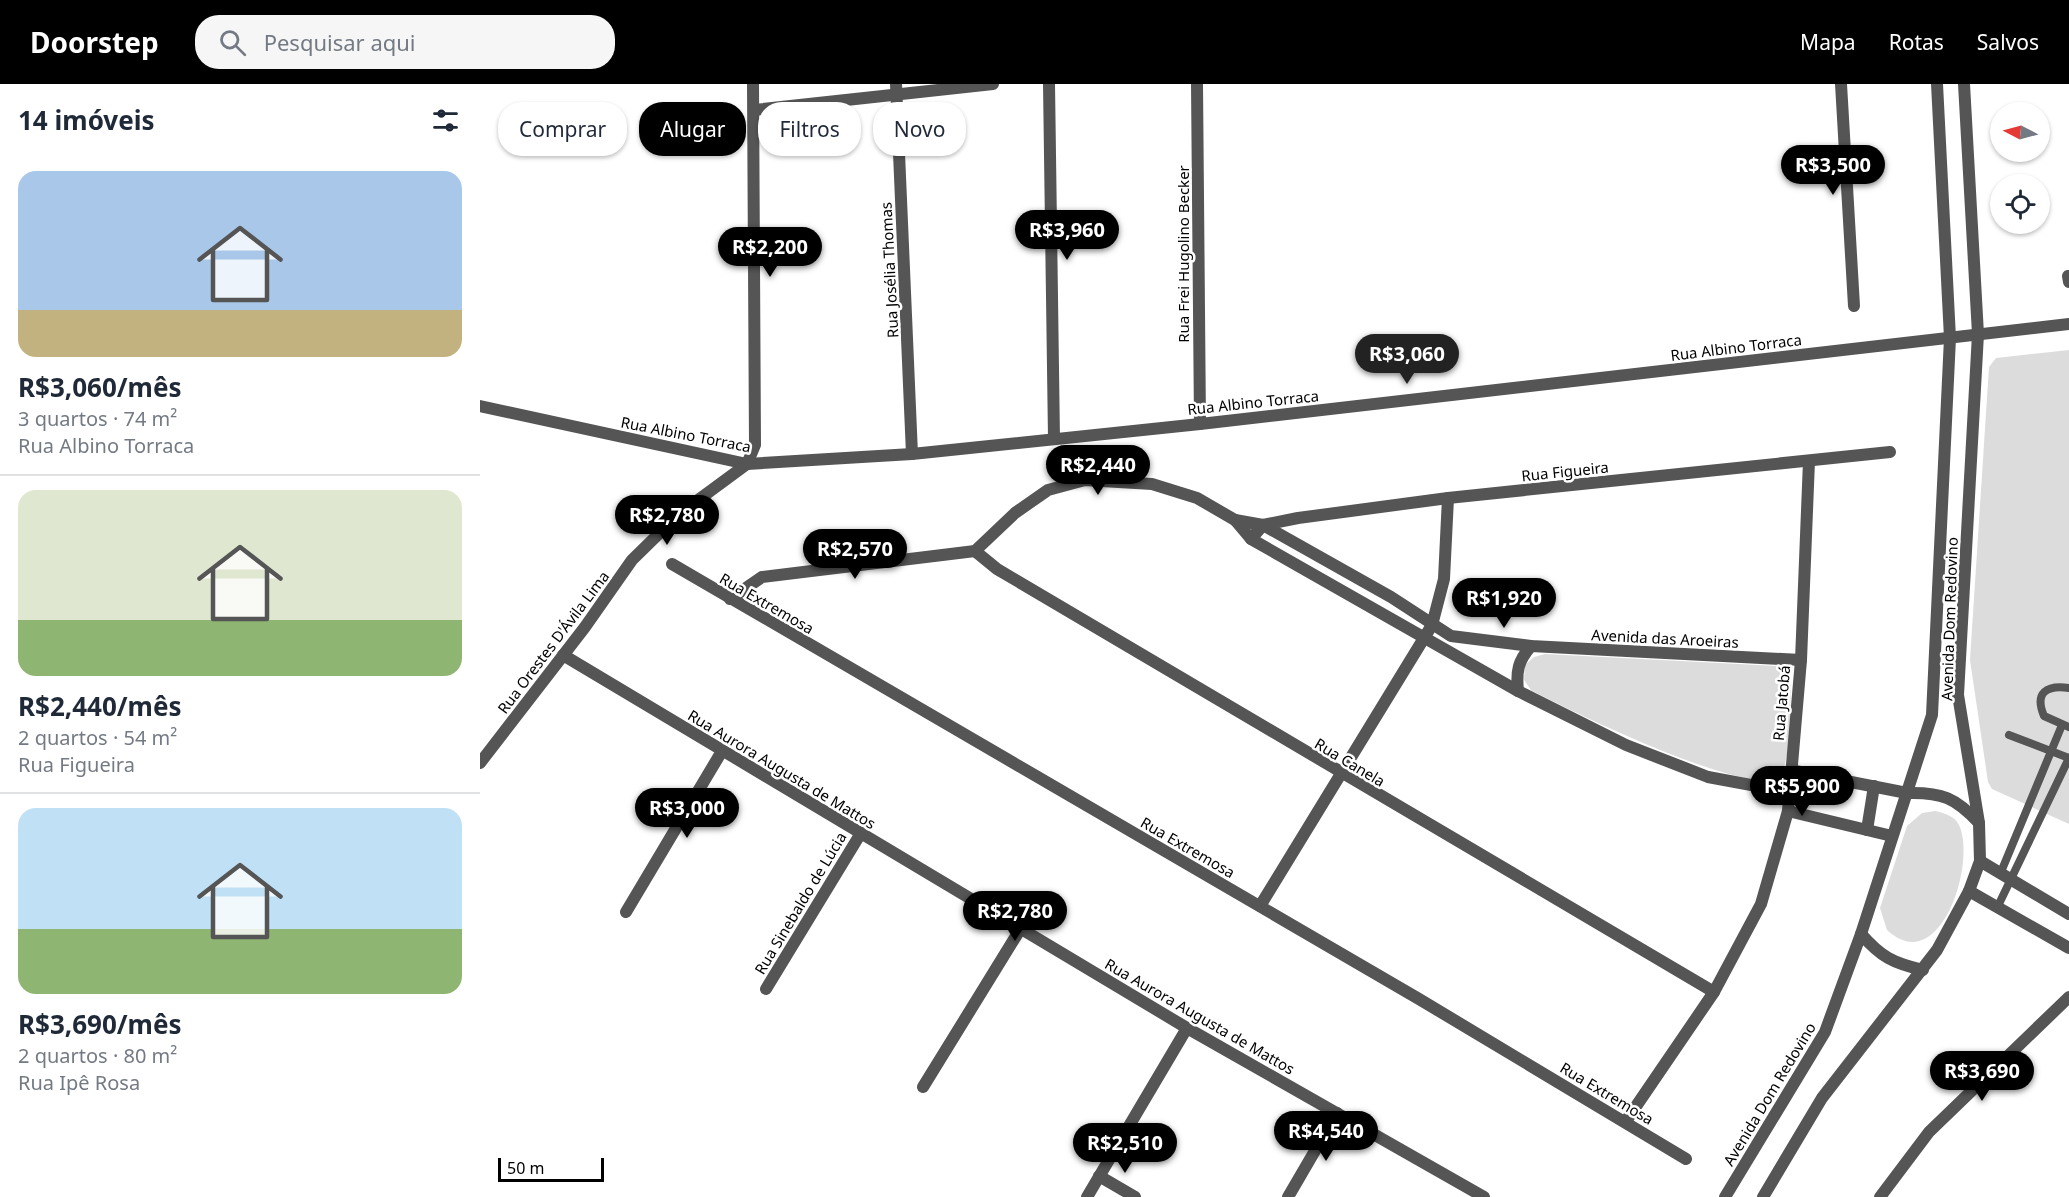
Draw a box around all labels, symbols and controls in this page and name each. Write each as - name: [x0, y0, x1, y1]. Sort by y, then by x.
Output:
- search box: [195, 15, 615, 69]
- text: Doorstep: [30, 23, 159, 61]
- icon: search: [216, 26, 249, 59]
- text: Pesquisar aqui: [264, 27, 416, 57]
- text: Mapa: [1800, 28, 1856, 56]
- text: Rotas: [1889, 28, 1944, 56]
- text: Salvos: [1977, 28, 2039, 56]
- text: 14 imóveis: [18, 102, 155, 138]
- chip: Comprar: [498, 102, 627, 156]
- chip: Alugar: [639, 102, 746, 156]
- chip: Filtros: [758, 102, 861, 156]
- chip: Novo: [873, 102, 966, 156]
- north arrow: [1990, 102, 2050, 162]
- map controls: [1990, 102, 2050, 234]
- icon: filters: [429, 104, 462, 137]
- pin: R$3,500: [1778, 145, 1888, 196]
- text: R$3,500: [1795, 151, 1871, 178]
- street label: Rua Frei Hugolino Becker: [1173, 165, 1193, 343]
- button: locate: [1990, 174, 2050, 234]
- street label: Rua Josélia Thomas: [875, 202, 903, 338]
- icon: home: [186, 210, 294, 318]
- pin: R$3,960: [1012, 210, 1122, 261]
- text: R$3,960: [1029, 216, 1105, 243]
- pin: R$2,200: [715, 227, 825, 278]
- text: R$2,200: [732, 233, 808, 260]
- street label: Rua Albino Torraca: [1669, 329, 1803, 365]
- pin: R$3,060: [1352, 334, 1462, 385]
- text: R$3,060: [1369, 340, 1445, 367]
- text: R$3,060/mês: [18, 369, 182, 405]
- street label: Rua Albino Torraca: [1186, 385, 1320, 419]
- text: 3 quartos · 74 m²: [18, 405, 177, 432]
- street label: Rua Albino Torraca: [619, 412, 753, 456]
- text: Rua Albino Torraca: [18, 432, 194, 459]
- pin: R$2,440: [1043, 445, 1153, 496]
- text: R$2,440: [1060, 451, 1136, 478]
- street label: Rua Figueira: [1520, 456, 1610, 486]
- pin: R$2,780: [612, 495, 722, 546]
- text: R$2,780: [629, 501, 705, 528]
- icon: home: [186, 529, 294, 637]
- pin: R$2,570: [800, 529, 910, 580]
- text: R$2,570: [817, 535, 893, 562]
- street label: Avenida Dom Redovino: [1936, 537, 1962, 701]
- street label: Rua Orestes D'Ávila Lima: [493, 567, 613, 717]
- street label: Rua Extremosa: [716, 568, 818, 638]
- pin: R$1,920: [1449, 578, 1559, 629]
- text: R$1,920: [1466, 584, 1542, 611]
- street label: Avenida das Aroeiras: [1591, 624, 1739, 652]
- street label: Rua Jatobá: [1768, 664, 1794, 742]
- text: R$2,440/mês: [18, 688, 182, 724]
- street label: Rua Aurora Augusta de Mattos: [684, 705, 880, 833]
- text: 2 quartos · 54 m²: [18, 724, 177, 751]
- street label: Rua Canela: [1311, 733, 1389, 791]
- text: Rua Figueira: [18, 751, 135, 778]
- pin: R$5,900: [1747, 766, 1857, 817]
- text: R$5,900: [1764, 772, 1840, 799]
- pin: R$3,000: [632, 788, 742, 839]
- text: R$3,000: [649, 794, 725, 821]
- street label: Rua Extremosa: [1137, 812, 1239, 882]
- street label: Rua Sinebaldo de Lúcia: [750, 828, 850, 978]
- icon: home: [186, 847, 294, 955]
- pin: R$2,780: [960, 891, 1070, 942]
- text: R$2,780: [977, 897, 1053, 924]
- street label: Rua Aurora Augusta de Mattos: [1102, 953, 1298, 1079]
- text: R$3,690/mês: [18, 1006, 182, 1042]
- street label: Avenida Dom Redovino: [1718, 1019, 1820, 1169]
- text: 2 quartos · 80 m²: [18, 1042, 177, 1069]
- pin: R$3,690: [1927, 1051, 2037, 1102]
- street label: Rua Extremosa: [1557, 1057, 1657, 1129]
- text: R$3,690: [1944, 1057, 2020, 1084]
- text: Rua Ipê Rosa: [18, 1069, 140, 1096]
- pin: R$4,540: [1271, 1111, 1381, 1162]
- text: R$4,540: [1288, 1117, 1364, 1144]
- pin: R$2,510: [1070, 1123, 1180, 1174]
- text: R$2,510: [1087, 1129, 1163, 1156]
- scale bar: [498, 1155, 604, 1182]
- text: 50 m: [507, 1157, 544, 1179]

